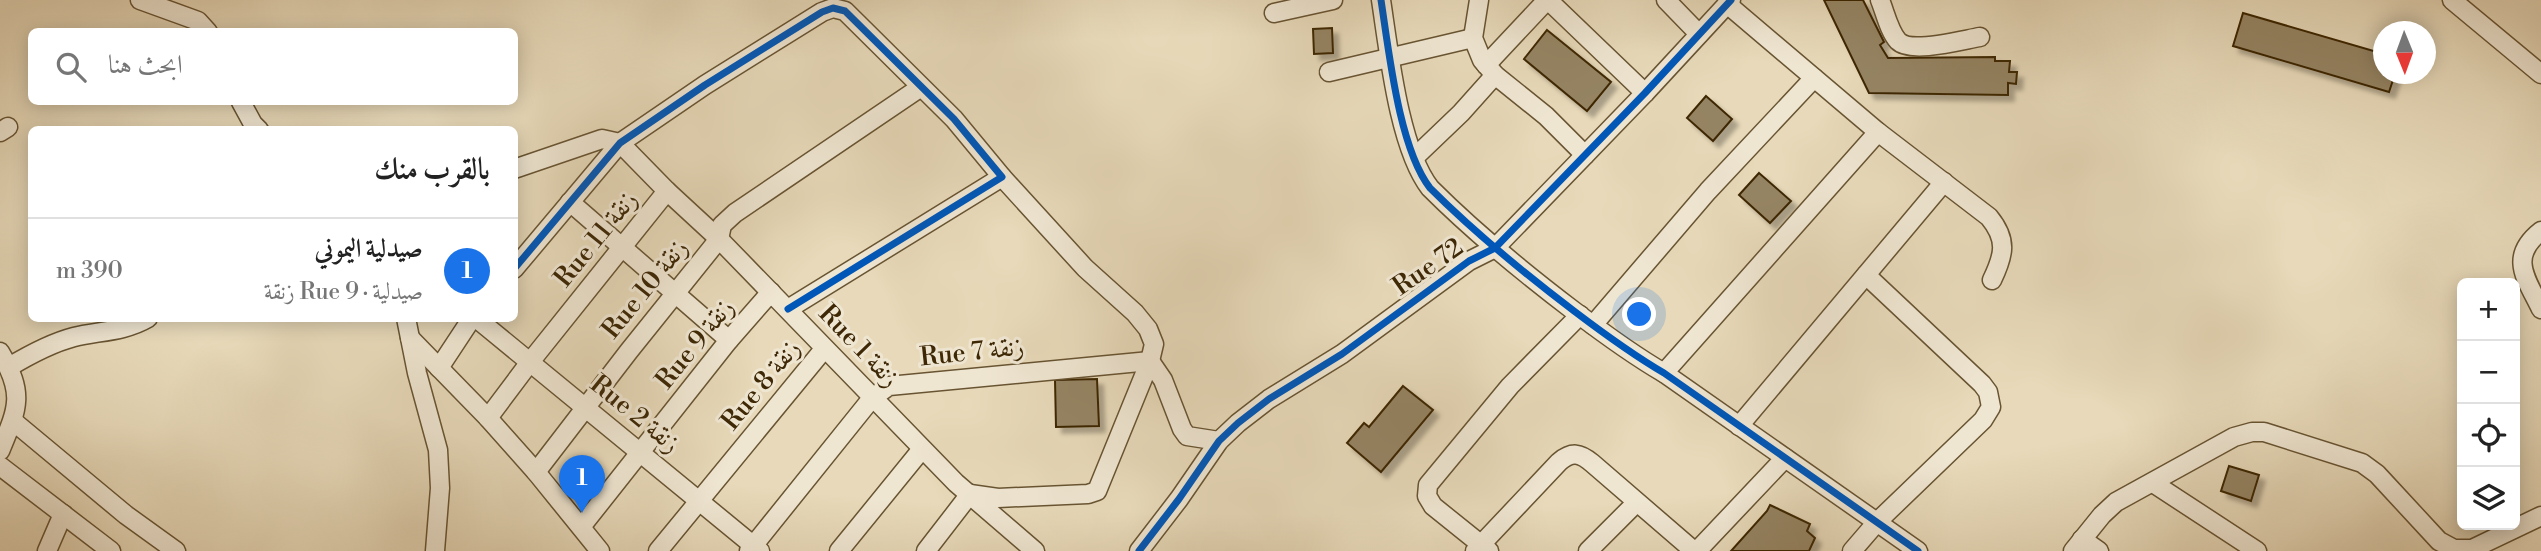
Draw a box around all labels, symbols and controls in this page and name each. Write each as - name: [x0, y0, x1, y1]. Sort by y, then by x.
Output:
- north arrow: [2373, 21, 2436, 84]
- search box: [28, 28, 518, 105]
- icon: search: [52, 48, 90, 86]
- text: ابحث هنا: [108, 49, 183, 81]
- text: بالقرب منك: [374, 151, 490, 189]
- street label: Rue 11 زنقة: [547, 184, 645, 294]
- street label: Rue 72: [1387, 231, 1469, 303]
- text: صيدلية اليموني: [315, 233, 423, 265]
- street label: Rue 10 زنقة: [595, 233, 695, 345]
- text: 390 m: [56, 257, 123, 285]
- text: 1: [461, 257, 473, 285]
- text: صيدلية · Rue 9 زنقة: [264, 278, 423, 306]
- map controls: [2457, 278, 2520, 530]
- button: +: [2457, 278, 2520, 341]
- street label: Rue 9 زنقة: [649, 292, 741, 396]
- your location: [1622, 297, 1656, 331]
- street label: Rue 1 زنقة: [812, 298, 906, 394]
- street label: Rue 7 زنقة: [918, 331, 1026, 373]
- street label: Rue 8 زنقة: [715, 333, 807, 437]
- button: −: [2457, 341, 2520, 404]
- street label: Rue 2 زنقة: [584, 368, 686, 460]
- button: locate: [2457, 404, 2520, 467]
- pin: 1: [559, 455, 605, 513]
- button: layers: [2457, 467, 2520, 530]

